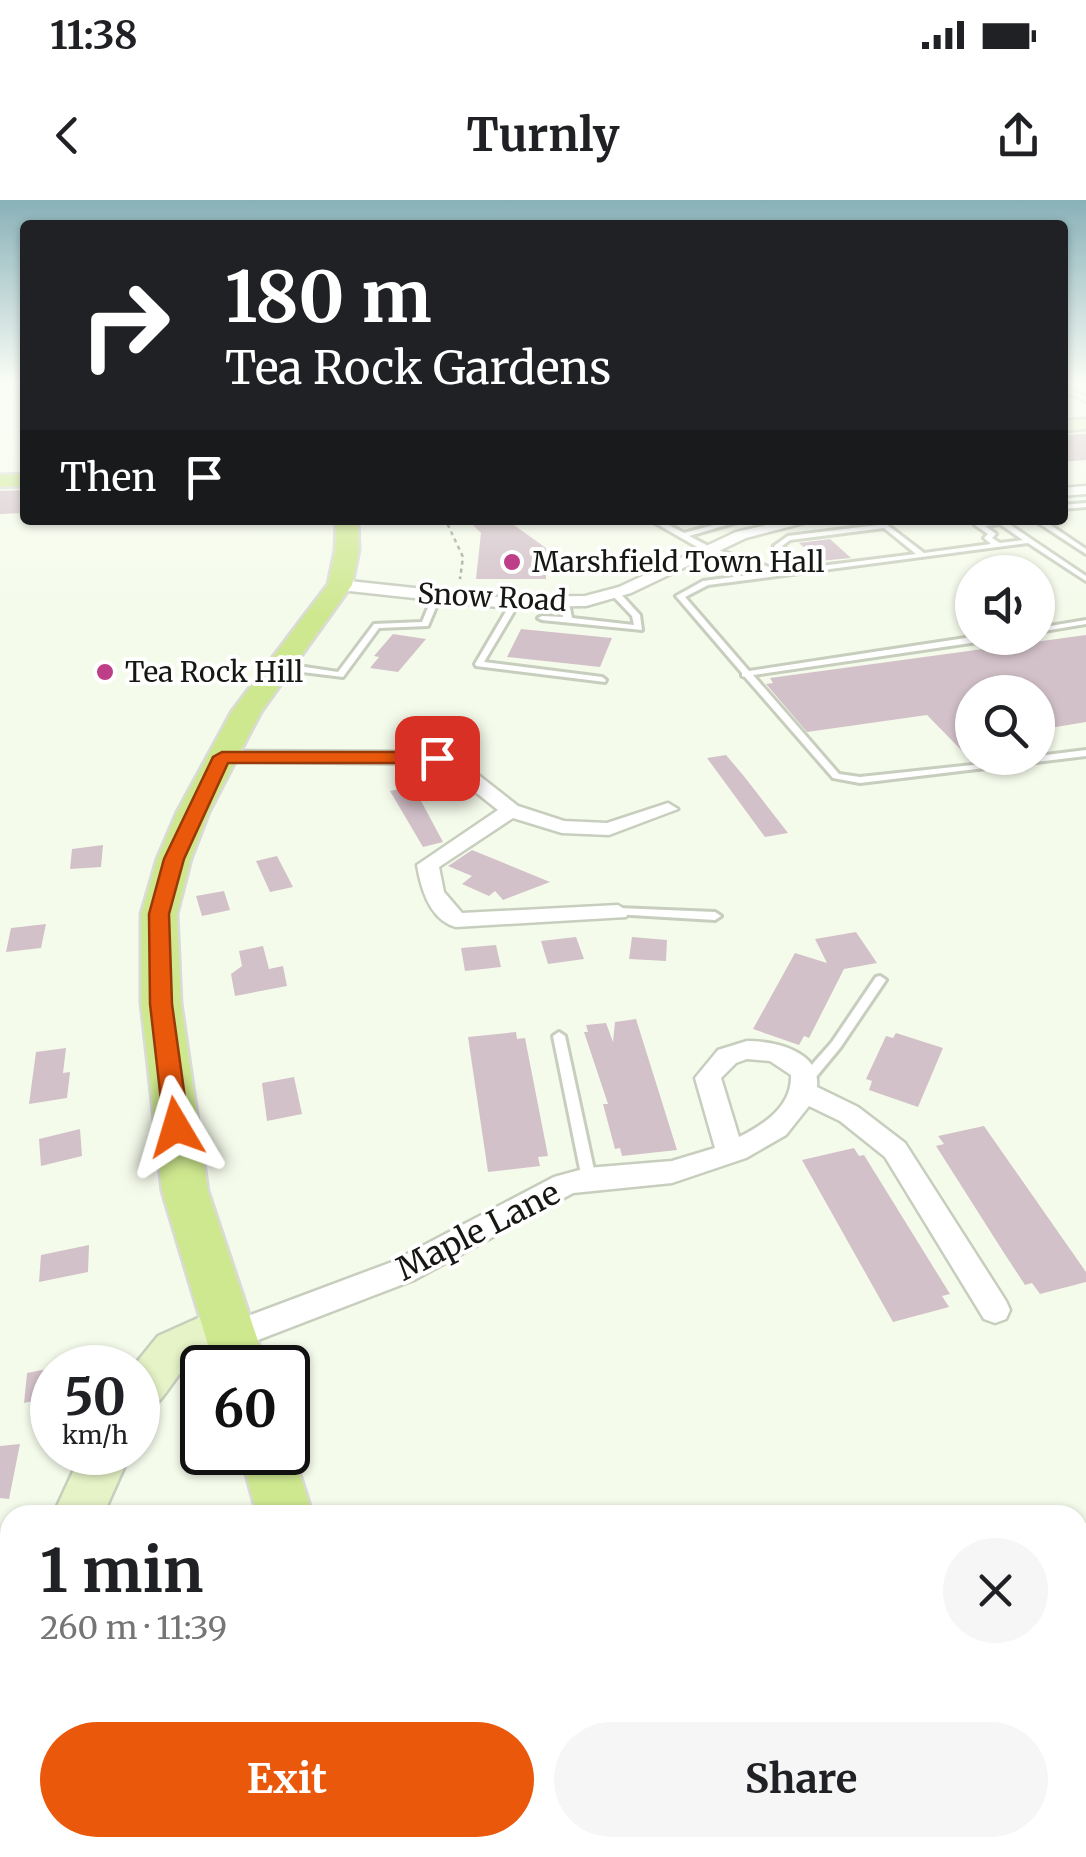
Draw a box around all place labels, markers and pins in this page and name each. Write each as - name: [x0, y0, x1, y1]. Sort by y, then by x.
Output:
- place label: Marshfield Town Hall: [532, 544, 825, 580]
- marker: Marshfield Town Hall: [501, 551, 523, 573]
- place label: Tea Rock Hill: [125, 654, 303, 690]
- marker: Tea Rock Hill: [94, 661, 116, 683]
- pin: [395, 716, 480, 801]

